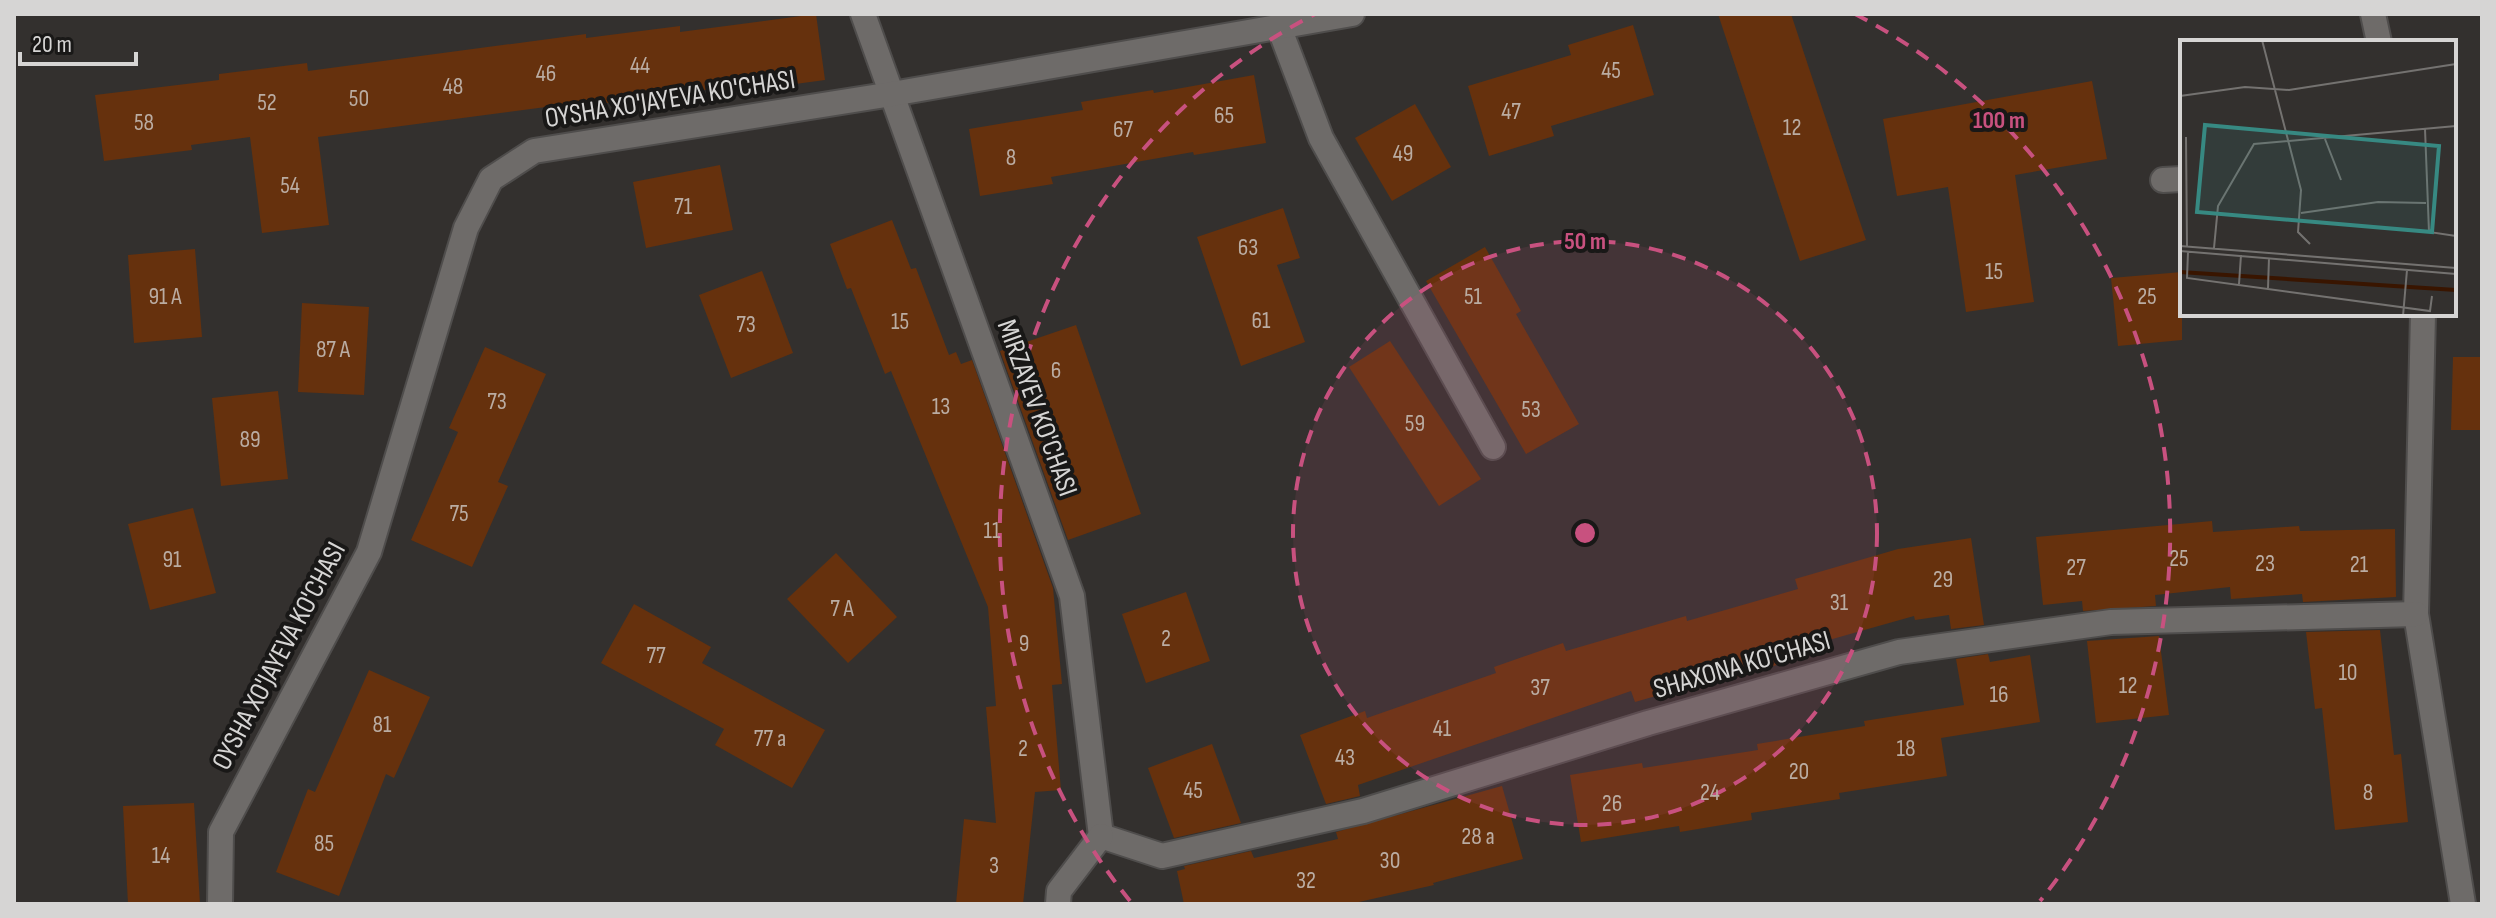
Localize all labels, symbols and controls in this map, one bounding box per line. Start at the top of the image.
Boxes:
scale bar [20,16,136,66]
text: 20 m [32,30,72,59]
inset map [2180,40,2456,316]
house number: 44 [630,51,650,80]
house number: 45 [1601,56,1621,85]
house number: 46 [536,59,556,88]
street label: OYSHA XO'JAYEVA KO'CHASI [542,63,798,135]
house number: 48 [443,72,463,101]
house number: 50 [349,84,369,113]
house number: 52 [257,88,277,117]
house number: 47 [1501,97,1521,126]
house number: 65 [1214,101,1234,130]
text: 100 m [1973,106,2025,135]
house number: 58 [134,108,154,137]
house number: 12 [1783,113,1801,142]
house number: 67 [1113,115,1133,144]
house number: 49 [1393,139,1413,168]
house number: 8 [1006,143,1016,172]
house number: 54 [280,171,300,200]
house number: 71 [674,192,693,221]
text: 50 m [1564,227,1606,256]
house number: 63 [1238,233,1258,262]
house number: 15 [1985,257,2003,286]
house number: 91 А [148,282,182,311]
house number: 51 [1464,282,1483,311]
house number: 25 [2137,282,2157,311]
house number: 61 [1252,306,1271,335]
house number: 15 [891,307,909,336]
house number: 73 [736,310,756,339]
street label: MIRZAYEV KO'CHASI [990,315,1084,501]
house number: 87 А [316,335,351,364]
house number: 6 [1051,356,1061,385]
house number: 73 [487,387,507,416]
house number: 13 [932,392,950,421]
house number: 53 [1521,395,1541,424]
house number: 59 [1405,409,1425,438]
house number: 89 [239,425,261,454]
house number: 75 [449,499,469,528]
house number: 11 [984,516,1001,545]
centre of rings [1571,519,1599,547]
street label: OYSHA XO'JAYEVA KO'CHASI [205,537,353,775]
house number: 25 [2169,544,2189,573]
house number: 91 [162,545,182,574]
house number: 23 [2255,549,2275,578]
house number: 21 [2350,550,2369,579]
house number: 27 [2066,553,2086,582]
house number: 29 [1933,565,1953,594]
house number: 31 [1830,588,1849,617]
house number: 7 А [830,594,855,623]
house number: 2 [1161,624,1171,653]
street label: SHAXONA KO'CHASI [1650,624,1834,706]
house number: 9 [1019,629,1029,658]
house number: 77 [646,641,666,670]
house number: 10 [2338,658,2358,687]
house number: 12 [2119,671,2137,700]
house number: 37 [1530,673,1550,702]
house number: 16 [1990,680,2008,709]
house number: 81 [373,710,392,739]
house number: 41 [1433,714,1452,743]
house number: 77 а [754,724,786,753]
house number: 2 [1018,734,1028,763]
house number: 18 [1897,734,1915,763]
house number: 43 [1335,743,1355,772]
house number: 20 [1789,757,1809,786]
house number: 45 [1183,776,1203,805]
house number: 24 [1700,778,1720,807]
house number: 8 [2363,778,2373,807]
house number: 26 [1602,789,1622,818]
house number: 28 а [1461,822,1495,851]
house number: 85 [314,829,334,858]
house number: 14 [152,841,170,870]
house number: 30 [1380,846,1400,875]
house number: 3 [989,851,999,880]
house number: 32 [1296,866,1316,895]

